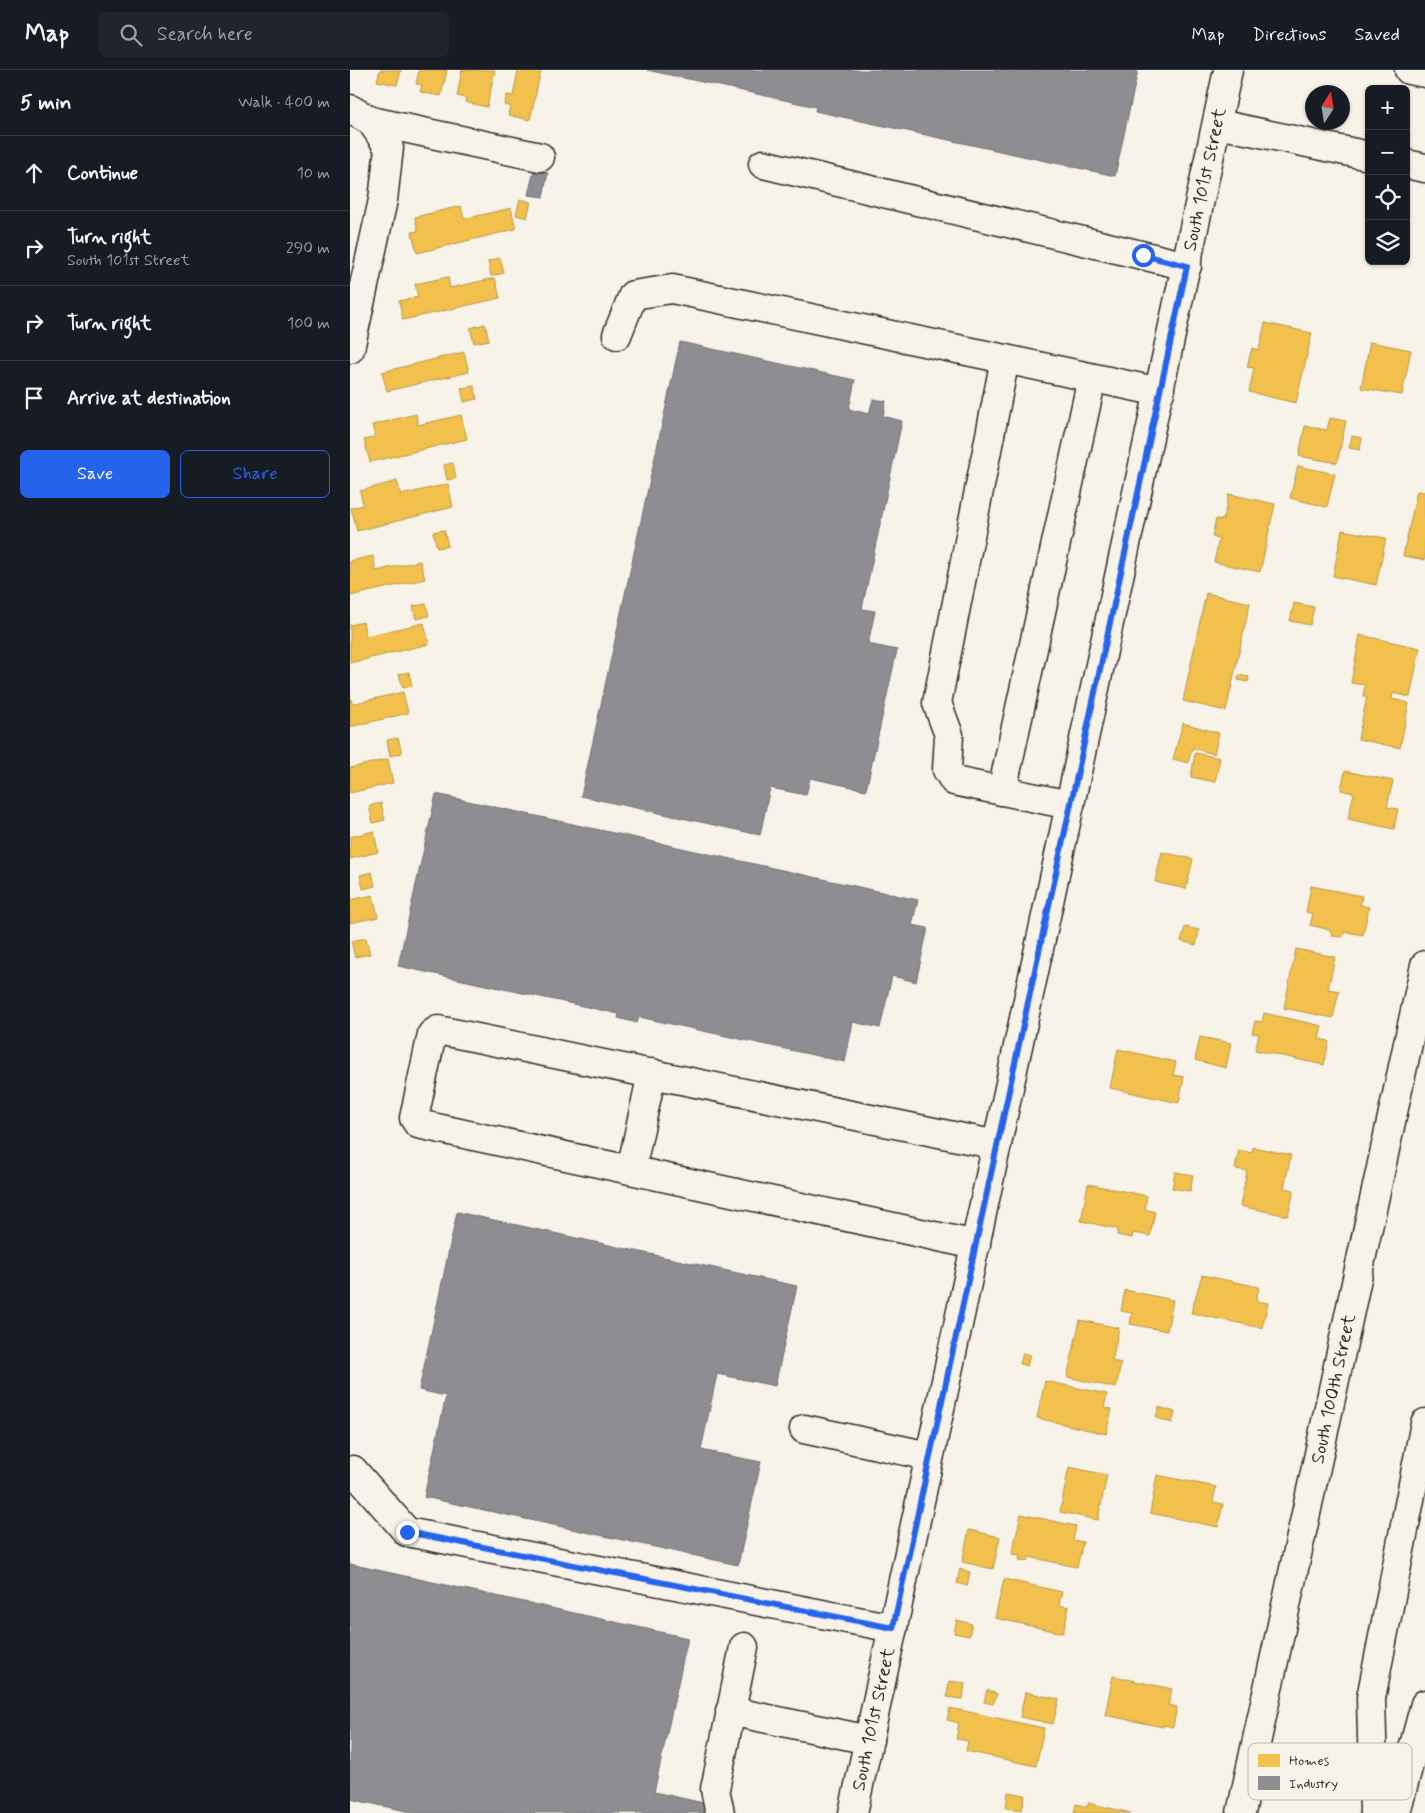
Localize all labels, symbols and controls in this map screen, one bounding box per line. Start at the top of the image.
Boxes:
search box [99,12,449,57]
text: Map [25,19,69,50]
icon: search [117,21,145,49]
text: Search here [157,22,253,47]
text: Map [1192,23,1225,47]
text: Directions [1253,23,1327,47]
text: Saved [1355,23,1400,47]
north arrow [1305,85,1350,130]
map controls [1365,85,1410,265]
button: + [1365,85,1410,130]
text: 5 min [20,89,72,117]
text: Walk · 400 m [238,92,330,113]
street label: South 101st Street [1177,105,1232,253]
button: − [1365,130,1410,175]
icon: ahead [20,159,48,187]
text: Continue [67,161,138,186]
text: 10 m [297,163,330,184]
button: locate [1365,175,1410,220]
button: layers [1365,220,1410,265]
text: Turn right [67,225,151,250]
icon: right [20,234,48,262]
text: 290 m [286,238,330,259]
route start [1132,244,1155,267]
text: South 101st Street [67,250,190,271]
icon: right [20,309,48,337]
text: Turn right [67,311,151,336]
text: 100 m [287,313,330,334]
icon: arrive [20,384,48,412]
text: Arrive at destination [67,386,231,411]
button: Save [20,450,170,498]
button: Share [180,450,330,498]
street label: South 100th Street [1305,1312,1361,1466]
route end [396,1521,419,1544]
street label: South 101st Street [846,1645,901,1793]
legend [1248,1743,1412,1800]
text: Homes [1289,1752,1330,1770]
text: Industry [1289,1775,1338,1793]

